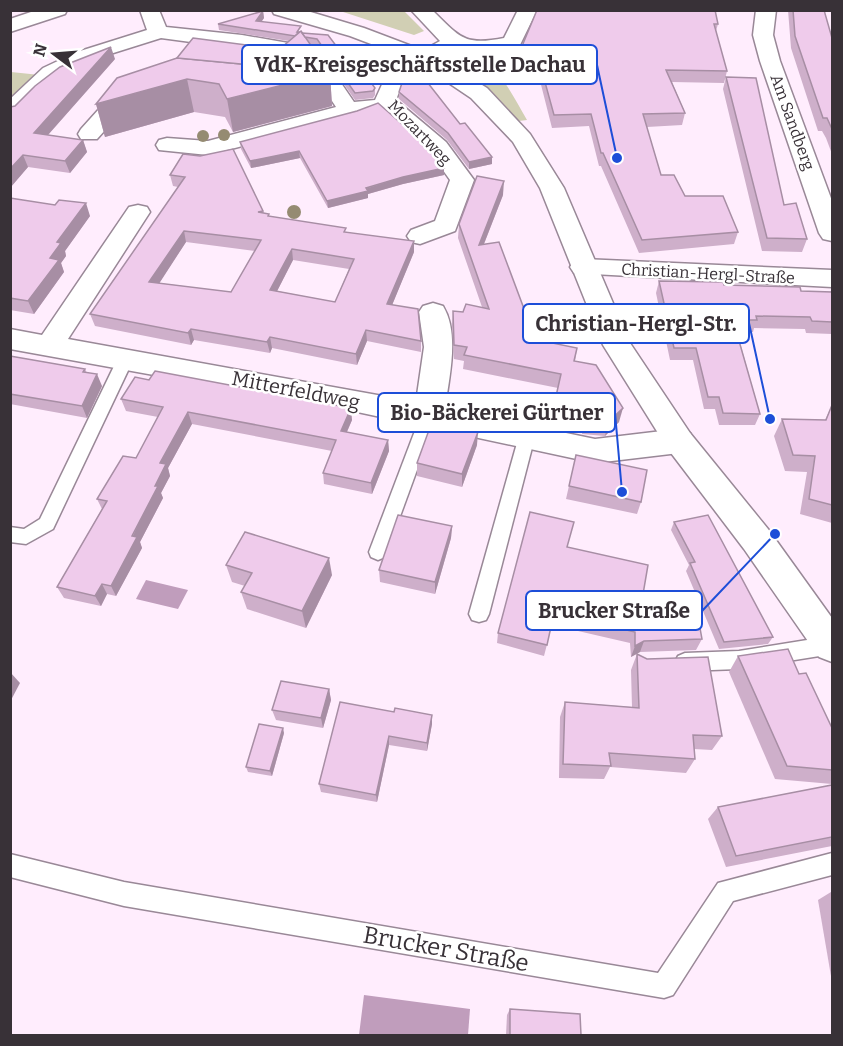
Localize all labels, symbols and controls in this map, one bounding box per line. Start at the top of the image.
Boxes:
north arrow [24,24,84,84]
text: N [29,41,51,59]
callout: VdK-Kreisgeschäftsstelle Dachau [242,45,597,84]
text: VdK-Kreisgeschäftsstelle Dachau [254,52,586,78]
street label: Am Sandberg [766,72,819,173]
street label: Mozartweg [384,96,455,169]
street label: Christian-Hergl-Straße [621,259,795,288]
callout: Christian-Hergl-Str. [523,304,749,343]
text: Christian-Hergl-Str. [535,311,737,337]
street label: Mitterfeldweg [230,366,362,414]
callout: Bio-Bäckerei Gürtner [378,393,615,432]
text: Bio-Bäckerei Gürtner [390,400,604,426]
callout: Brucker Straße [526,591,702,630]
text: Brucker Straße [538,598,690,624]
street label: Brucker Straße [361,921,531,977]

